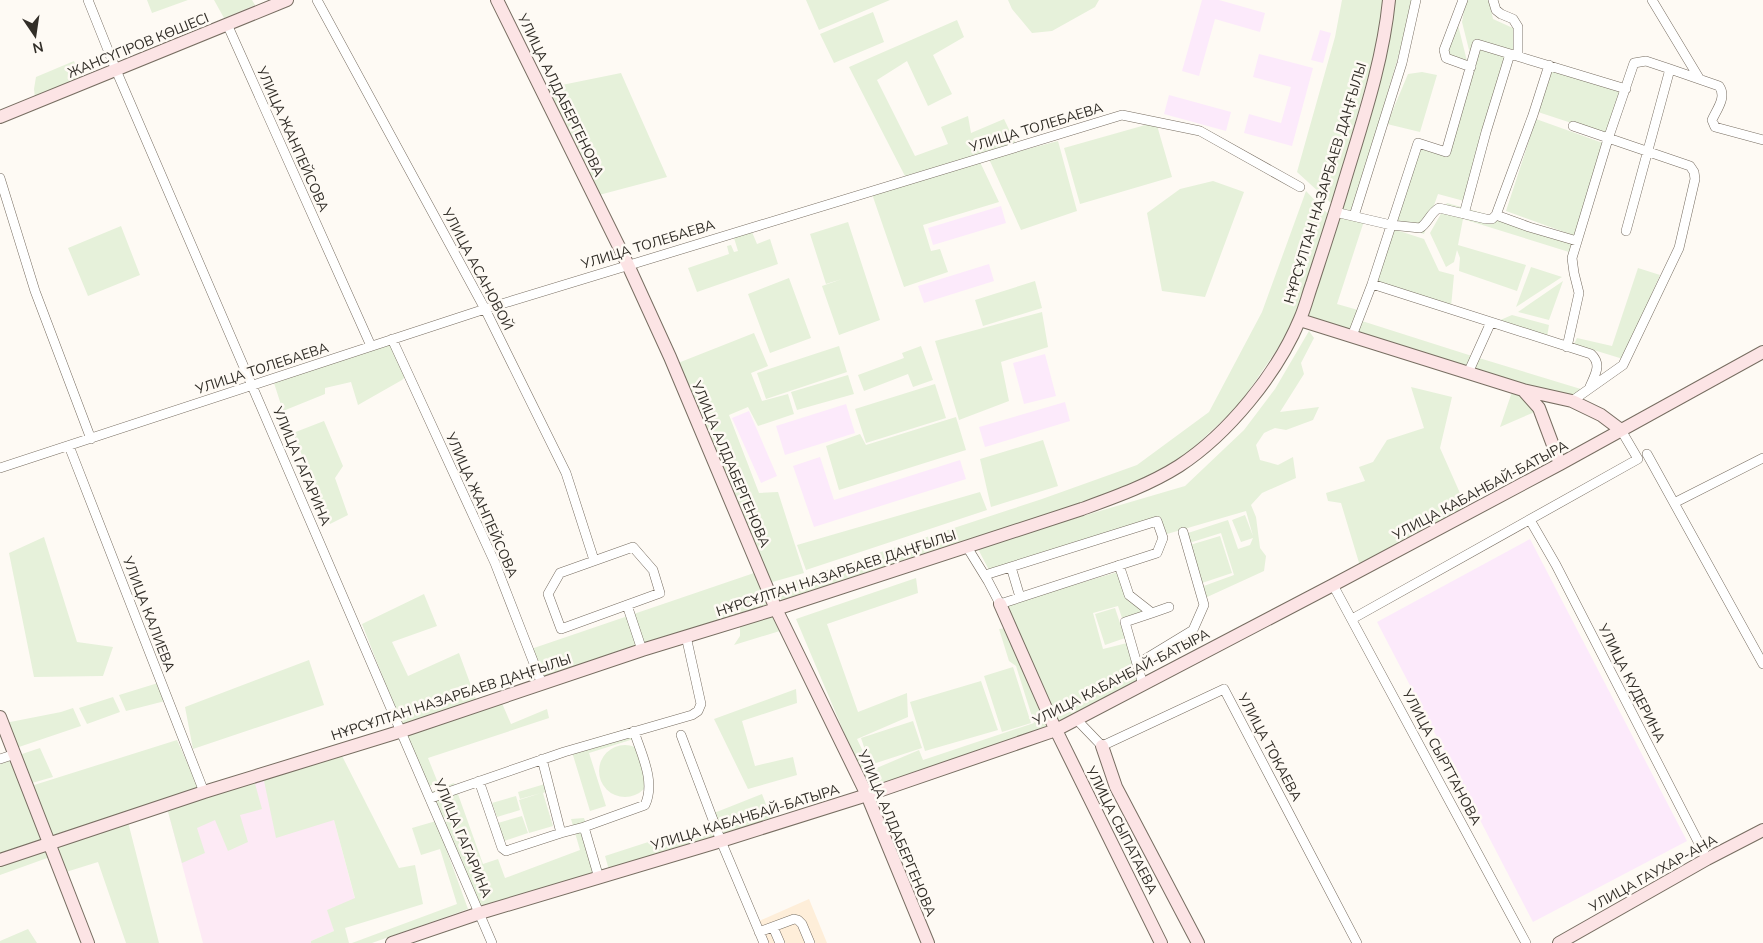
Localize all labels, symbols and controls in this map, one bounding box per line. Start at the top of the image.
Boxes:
street label: ЖАНСҮГІРОВ КӨШЕСІ [65,8,212,83]
north arrow [10,10,60,60]
street label: УЛИЦА АЛДАБЕРГЕНОВА [512,10,608,180]
text: N [31,37,45,58]
street label: НҰРСҰЛТАН НАЗАРБАЕВ ДАҢҒЫЛЫ [1280,60,1371,306]
street label: УЛИЦА ЖАНПЕЙСОВА [251,63,333,215]
street label: УЛИЦА ТОЛЕБАЕВА [966,98,1105,157]
street label: УЛИЦА АСАНОВОЙ [437,204,518,334]
street label: УЛИЦА ТОЛЕБАЕВА [578,215,717,274]
street label: УЛИЦА ТОЛЕБАЕВА [192,338,331,399]
street label: УЛИЦА АЛДАБЕРГЕНОВА [686,377,774,550]
street label: УЛИЦА ГАГАРИНА [267,403,335,529]
street label: УЛИЦА ЖАНПЕЙСОВА [440,429,522,581]
street label: УЛИЦА КАБАНБАЙ-БАТЫРА [1388,436,1571,545]
street label: НҰРСҰЛТАН НАЗАРБАЕВ ДАҢҒЫЛЫ [714,526,959,621]
street label: УЛИЦА КАЛИЕВА [117,553,179,675]
street label: УЛИЦА КУДЕРИНА [1593,620,1670,746]
street label: УЛИЦА КАБАНБАЙ-БАТЫРА [1029,624,1213,731]
street label: НҰРСҰЛТАН НАЗАРБАЕВ ДАҢҒЫЛЫ [329,650,574,745]
street label: УЛИЦА СЫРТТАНОВА [1397,685,1486,829]
street label: УЛИЦА ТОКАЕВА [1233,689,1306,805]
street label: УЛИЦА АЛДАБЕРГЕНОВА [852,746,940,919]
street label: УЛИЦА СЫПАТАЕВА [1081,762,1162,897]
street label: УЛИЦА ГАГАРИНА [428,775,496,901]
street label: УЛИЦА КАБАНБАЙ-БАТЫРА [648,780,842,856]
street label: УЛИЦА ГАУХАР-АНА [1585,830,1721,917]

